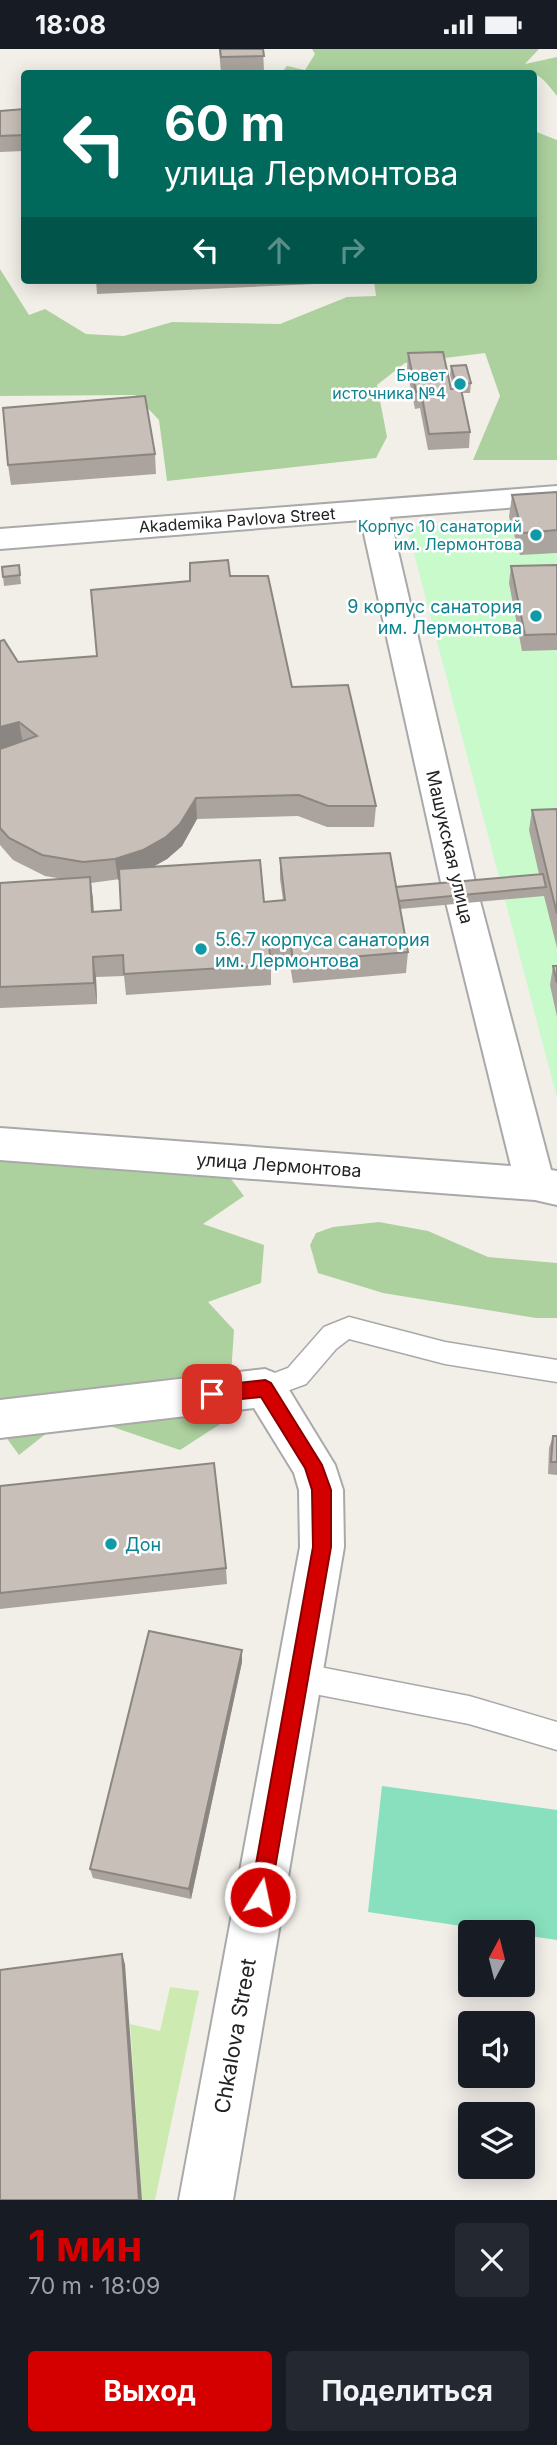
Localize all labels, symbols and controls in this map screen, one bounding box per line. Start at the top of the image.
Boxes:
text: 18:08 [35,9,106,40]
text: 60 m [164,94,285,153]
icon: left [49,98,140,189]
text: улица Лермонтова [164,154,458,193]
icon: left [187,231,225,269]
icon: ahead [260,231,298,269]
icon: right [333,231,371,269]
place label: Бювет источника №4 [332,365,447,403]
marker: Бювет источника №4 [452,376,468,392]
street label: Akademika Pavlova Street [138,503,336,537]
place label: Корпус 10 санаторий им. Лермонтова [358,516,522,554]
marker: Корпус 10 санаторий им. Лермонтова [528,527,544,543]
place label: 9 корпус санатория им. Лермонтова [347,596,522,638]
marker: 9 корпус санатория им. Лермонтова [528,608,544,624]
street label: Машукская улица [422,768,478,926]
place label: 5.6.7 корпуса санатория им. Лермонтова [215,929,430,971]
marker: 5.6.7 корпуса санатория им. Лермонтова [193,941,209,957]
street label: улица Лермонтова [196,1149,362,1181]
pin [182,1364,242,1424]
icon: arrive [193,1375,231,1413]
place label: Дон [125,1534,161,1555]
marker: Дон [103,1536,119,1552]
position arrow [223,1860,297,1934]
north arrow [458,1920,536,1997]
map controls [458,1920,535,2179]
street label: Chkalova Street [209,1956,261,2115]
button: sound [458,2011,535,2088]
button: layers [458,2102,535,2179]
text: 1 мин [28,2220,142,2271]
button: close [455,2223,529,2297]
text: 70 m · 18:09 [28,2272,160,2300]
button: Выход [28,2351,272,2431]
button: Поделиться [286,2351,529,2431]

